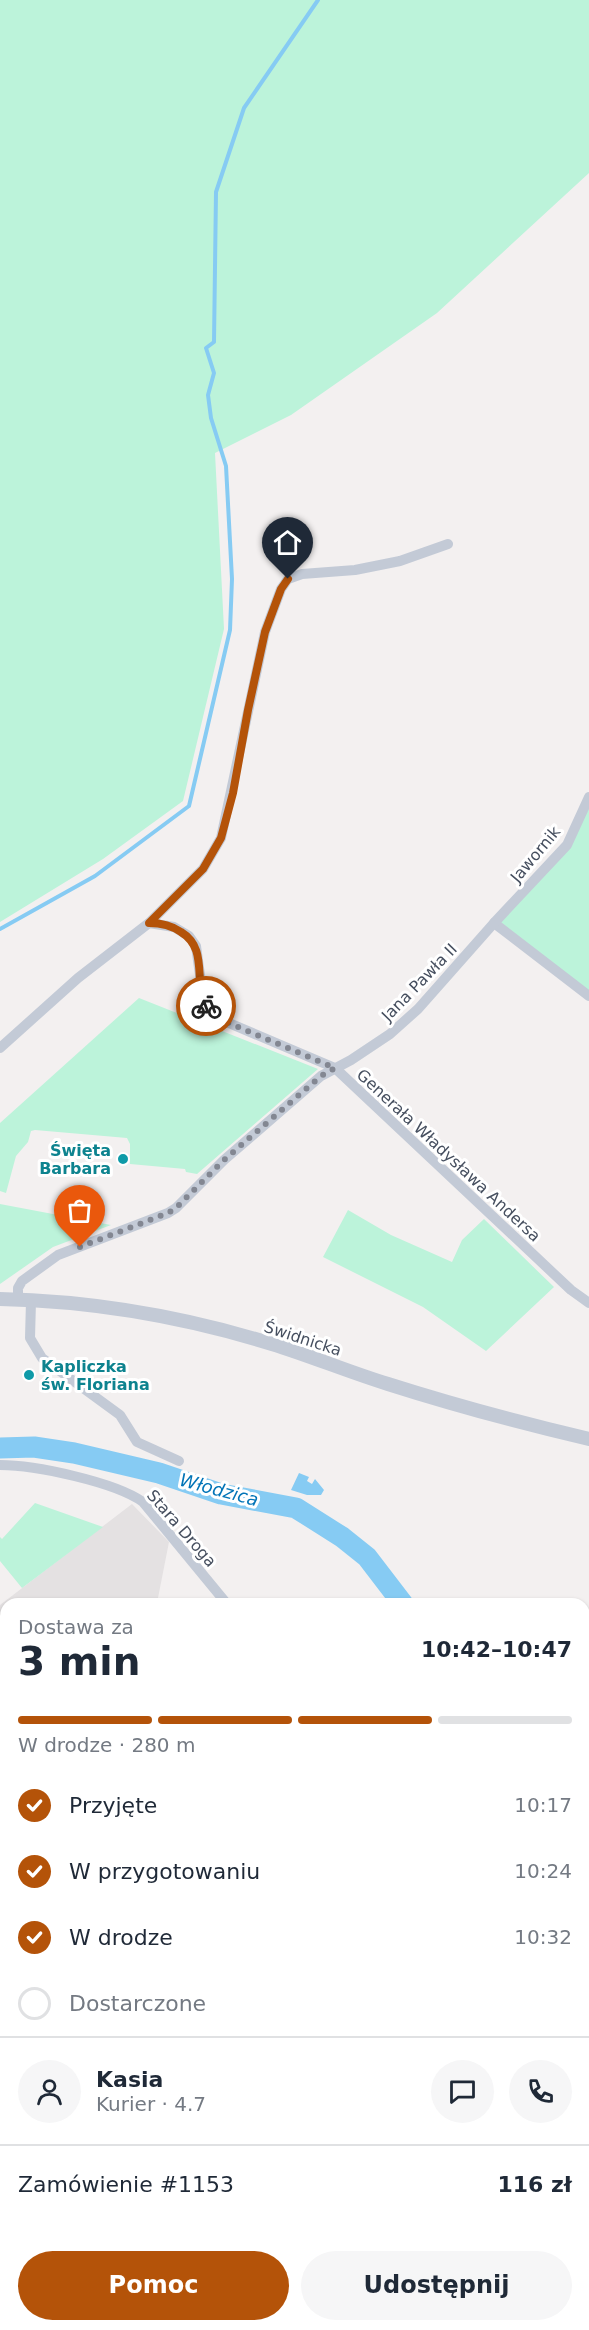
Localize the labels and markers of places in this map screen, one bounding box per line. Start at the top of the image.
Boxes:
pin [262,517,313,579]
place label: Święta Barbara [39,1141,111,1178]
marker: Święta Barbara [116,1152,130,1166]
pin [54,1185,105,1247]
place label: Kapliczka św. Floriana [41,1357,150,1394]
marker: Kapliczka św. Floriana [22,1368,36,1382]

